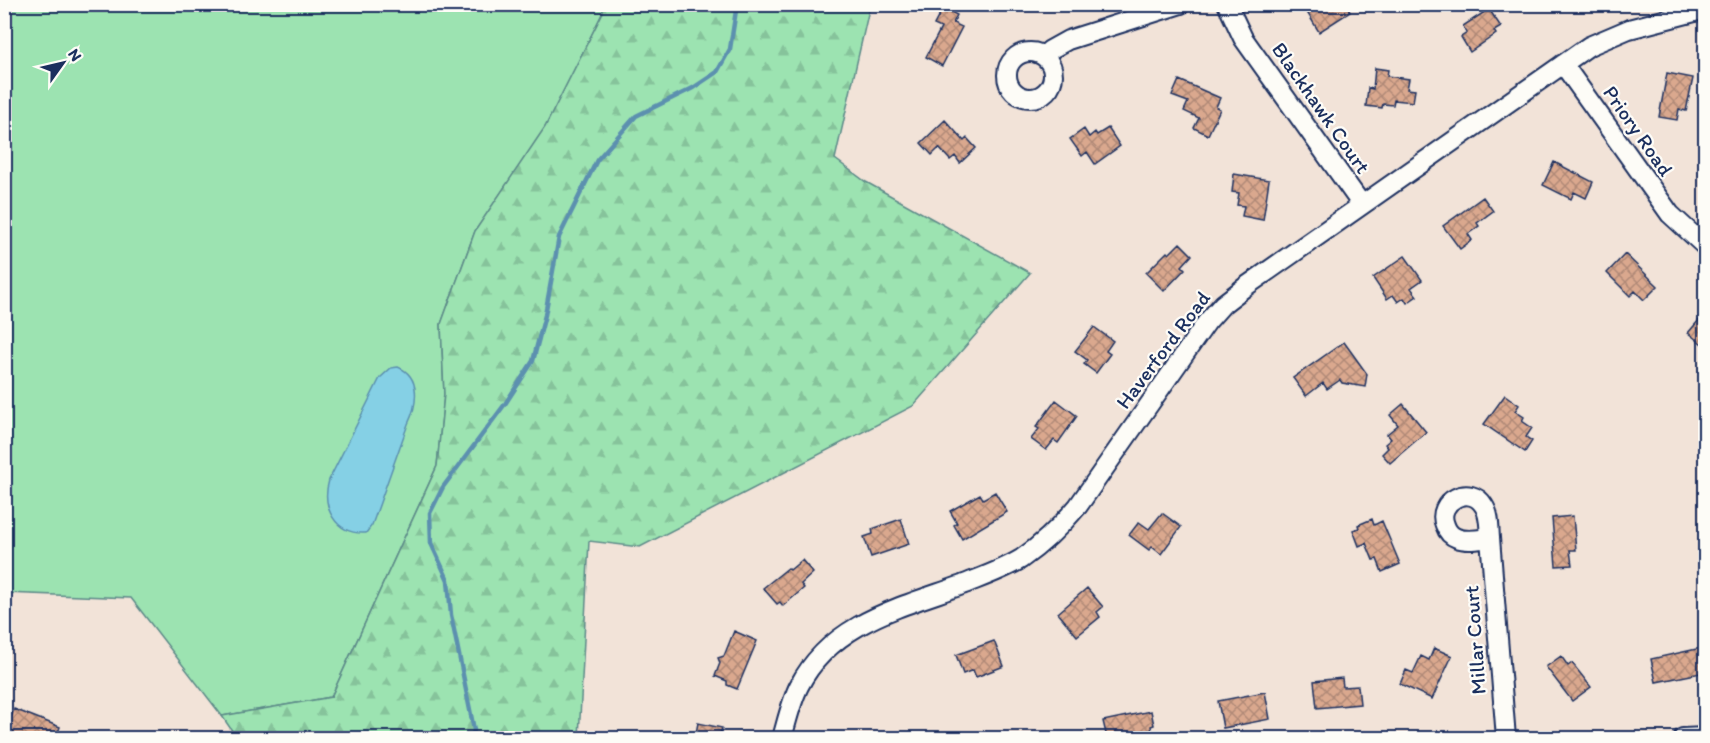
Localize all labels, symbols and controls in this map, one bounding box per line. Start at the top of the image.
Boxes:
north arrow [33,33,93,93]
street label: Blackhawk Court [1267,37,1376,178]
text: N [64,45,86,65]
street label: Priory Road [1598,81,1679,181]
street label: Haverford Road [1110,285,1215,414]
street label: Millar Court [1458,585,1491,695]

